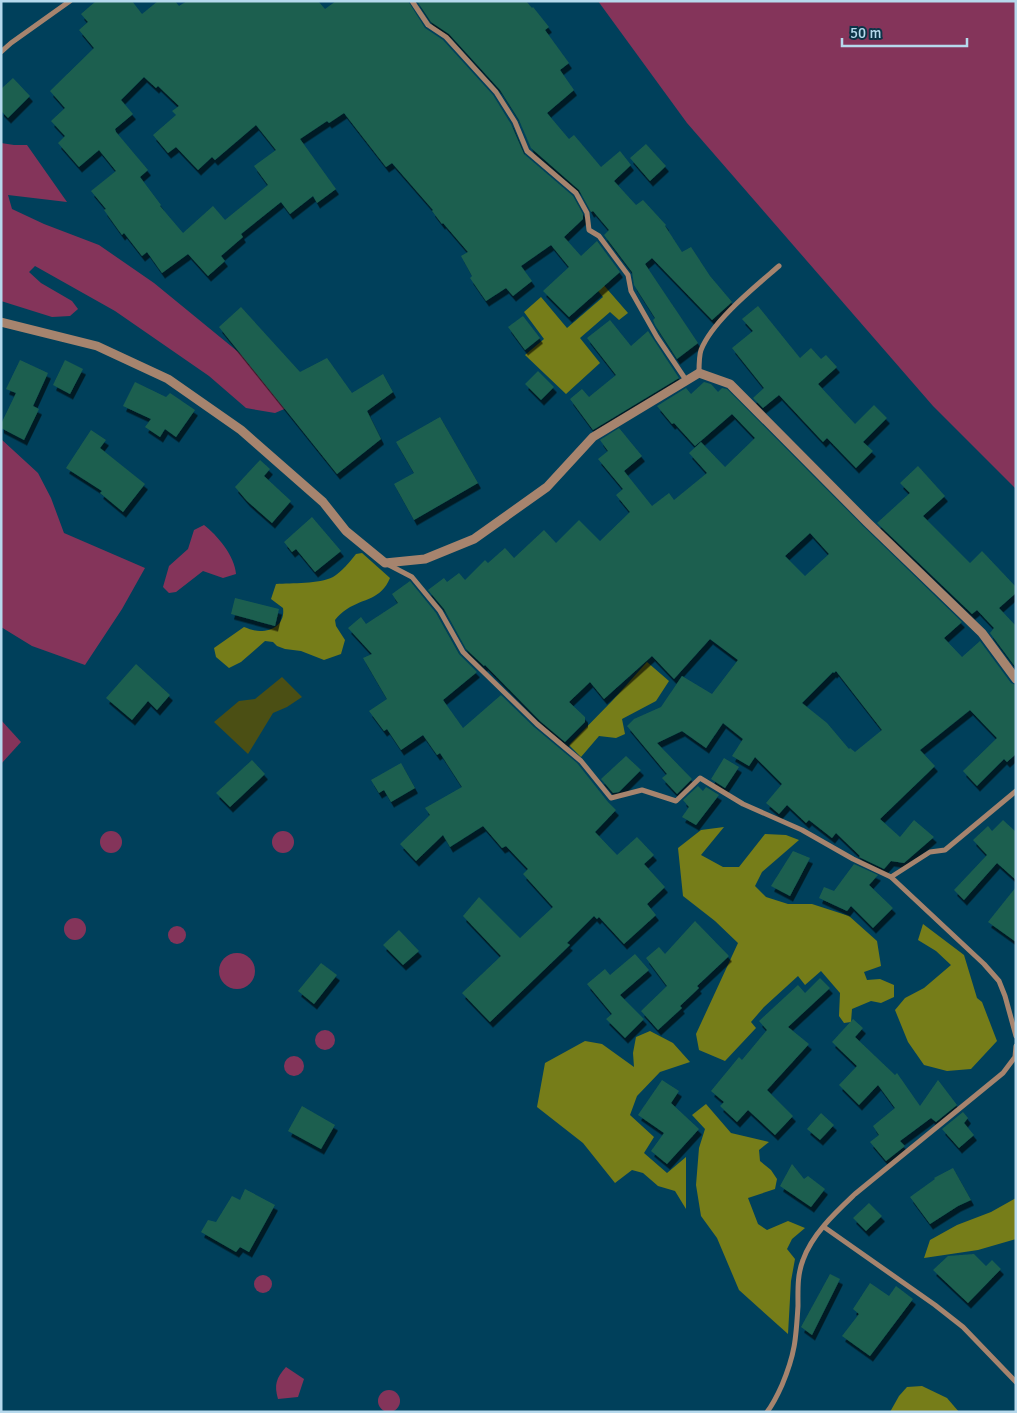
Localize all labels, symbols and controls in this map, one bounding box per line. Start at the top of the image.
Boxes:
scale bar [842,15,967,47]
text: 50 m [850,24,881,42]

